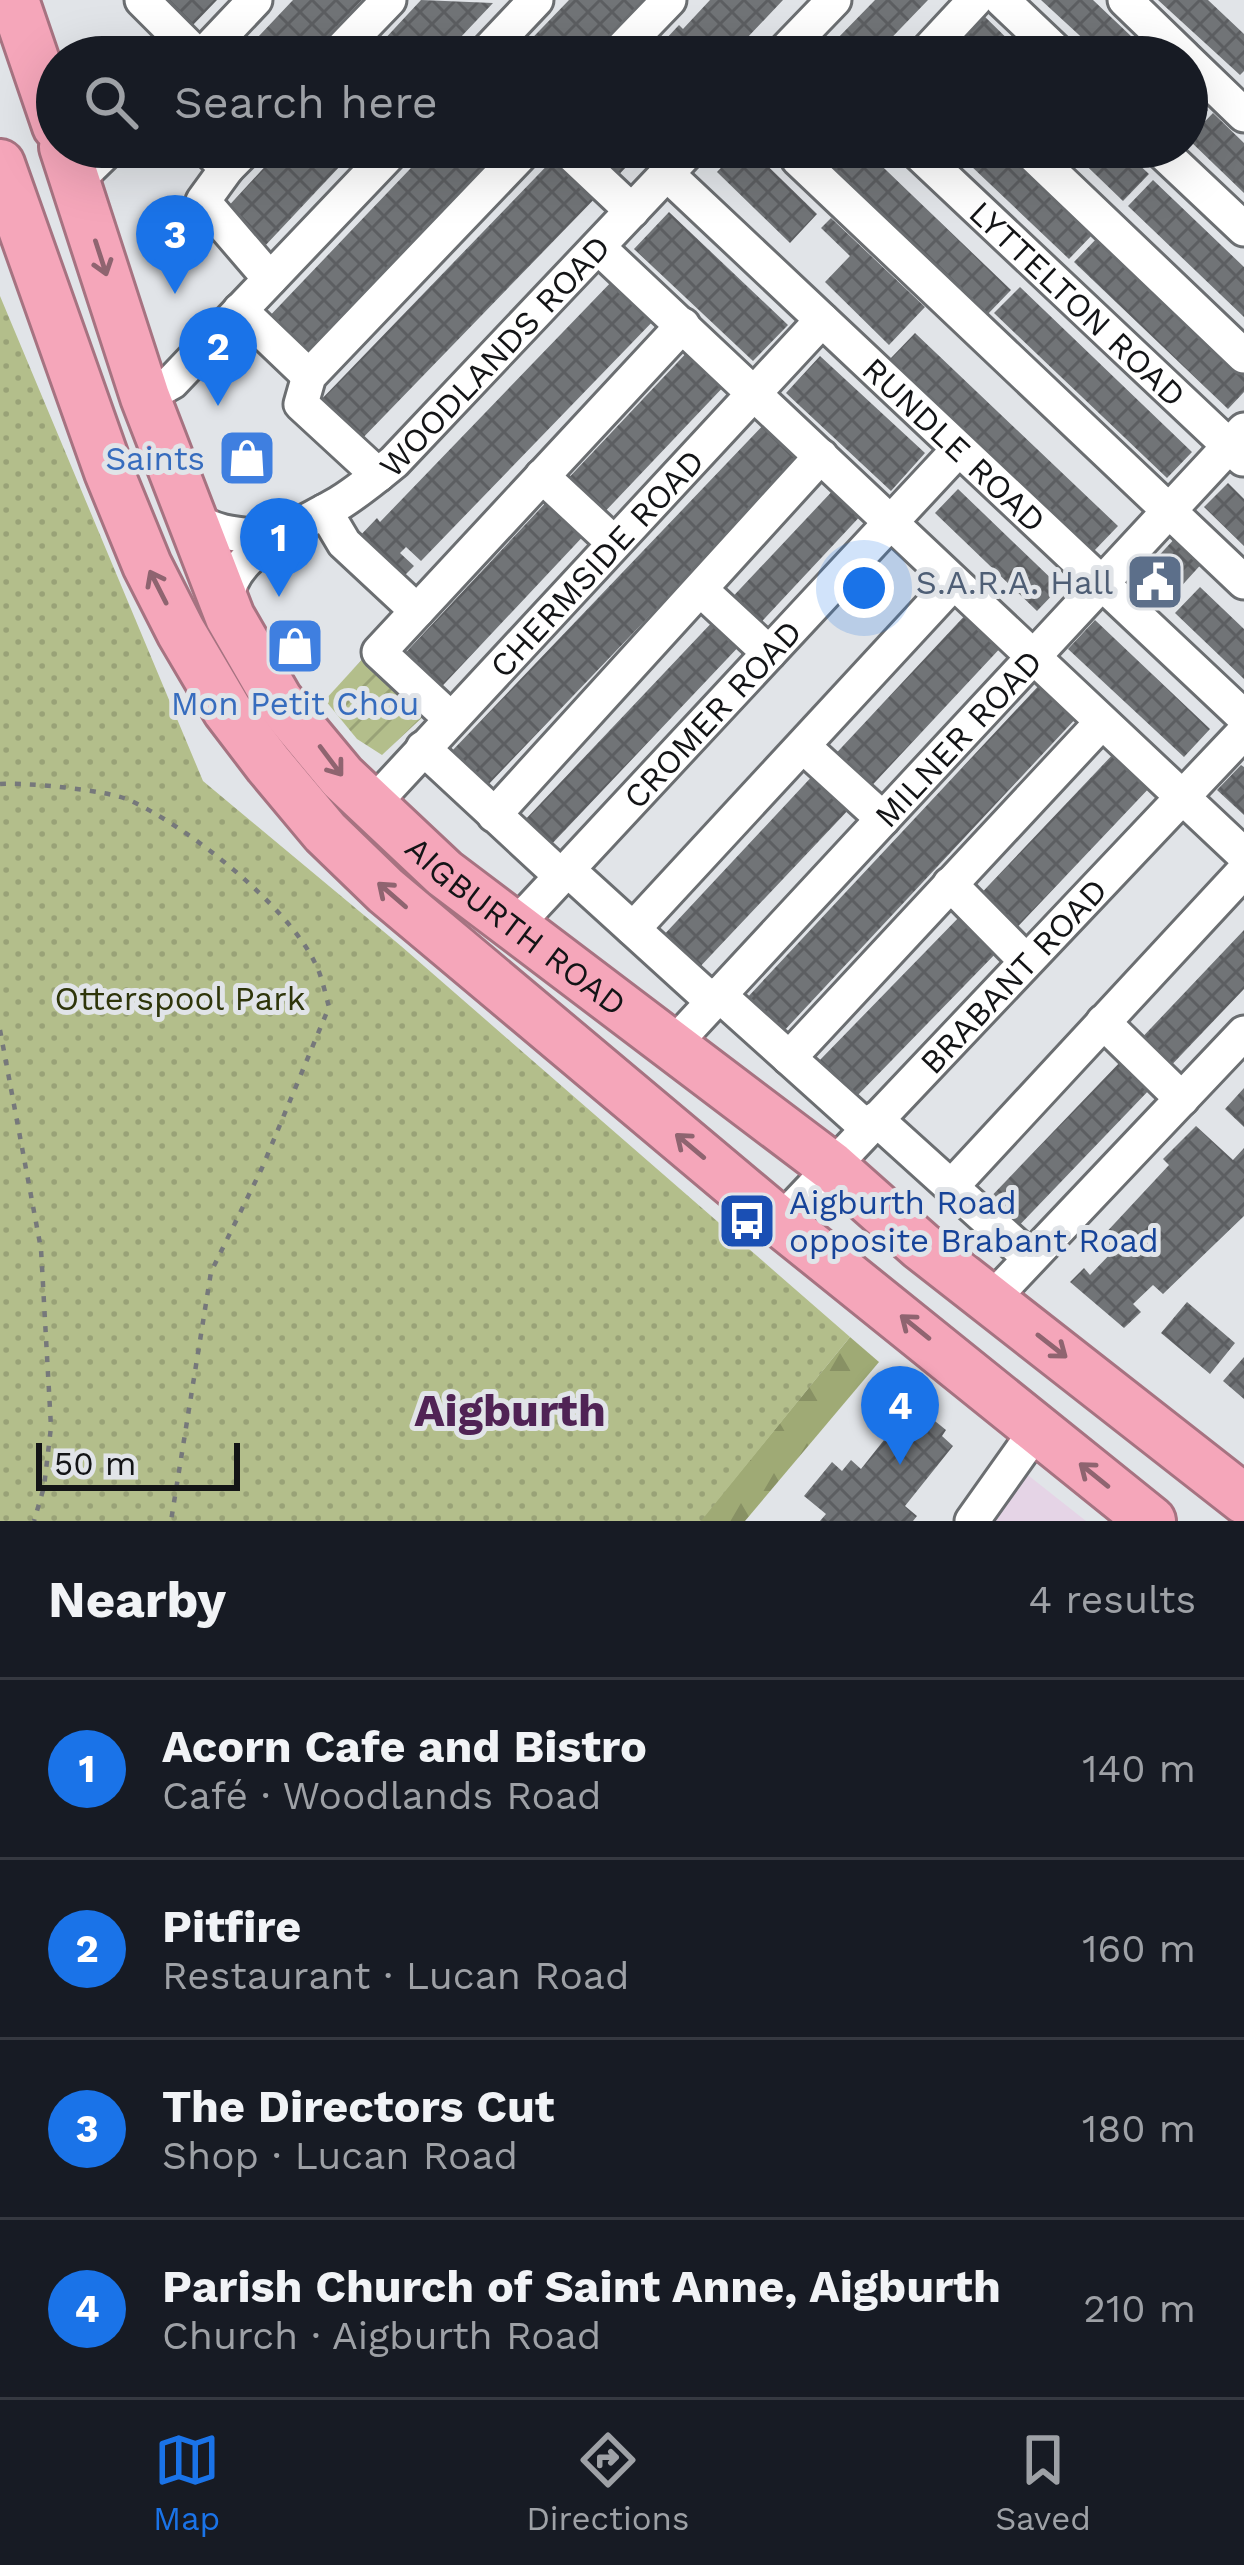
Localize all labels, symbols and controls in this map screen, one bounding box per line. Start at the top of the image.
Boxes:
search box [36,36,1208,168]
icon: search [78,69,144,135]
text: Search here [174,76,438,129]
street label: LYTTELTON ROAD [962,193,1194,415]
pin: 3 [136,195,214,294]
street label: WOODLANDS ROAD [371,228,618,485]
one-way arrow [91,238,113,276]
pin: 2 [179,307,257,406]
street label: RUNDLE ROAD [854,349,1054,540]
shop icon: Saints [216,427,278,489]
place label: Saints [105,439,205,478]
street label: CHERMSIDE ROAD [482,442,712,685]
pin: 1 [240,498,318,597]
public building icon: S.A.R.A. Hall [1124,551,1186,613]
your location [834,558,894,618]
place label: S.A.R.A. Hall [916,563,1113,602]
one-way arrow [145,569,168,605]
street label: CROMER ROAD [616,612,810,817]
shop icon: Mon Petit Chou [264,615,326,677]
street label: MILNER ROAD [866,642,1050,835]
place label: Mon Petit Chou [171,684,419,723]
one-way arrow [317,744,343,777]
street label: AIGBURTH ROAD [398,828,634,1024]
street label: BRABANT ROAD [912,871,1115,1082]
one-way arrow [377,882,408,909]
park label: Otterspool Park [55,979,305,1018]
one-way arrow [675,1133,706,1161]
place label: Aigburth Road opposite Brabant Road [789,1183,1159,1260]
bus stop icon: Aigburth Road opposite Brabant Road [716,1190,778,1252]
one-way arrow [900,1314,931,1342]
one-way arrow [1035,1332,1067,1359]
pin: 4 [861,1366,939,1465]
district label: Aigburth [414,1384,606,1437]
scale bar [36,1437,240,1490]
text: 50 m [54,1444,136,1483]
one-way arrow [1079,1461,1110,1489]
text: Nearby [48,1570,226,1629]
text: 4 results [1028,1577,1196,1622]
text: Acorn Cafe and Bistro [162,1720,647,1773]
text: 1 [79,1746,95,1791]
text: 140 m [1082,1746,1196,1791]
text: Café · Woodlands Road [162,1773,601,1818]
text: Pitfire [162,1900,301,1953]
text: 2 [75,1926,99,1971]
text: 160 m [1082,1926,1196,1971]
text: Restaurant · Lucan Road [162,1953,629,1998]
text: The Directors Cut [162,2080,554,2133]
text: 3 [75,2106,99,2151]
text: 180 m [1082,2106,1196,2151]
text: Shop · Lucan Road [162,2133,518,2178]
text: Parish Church of Saint Anne, Aigburth [162,2260,1001,2313]
text: 4 [74,2286,100,2331]
text: 210 m [1083,2286,1196,2331]
text: Church · Aigburth Road [162,2313,601,2358]
tab: Map [153,2427,220,2538]
tab: Directions [526,2427,689,2538]
tab: Saved [995,2427,1091,2538]

